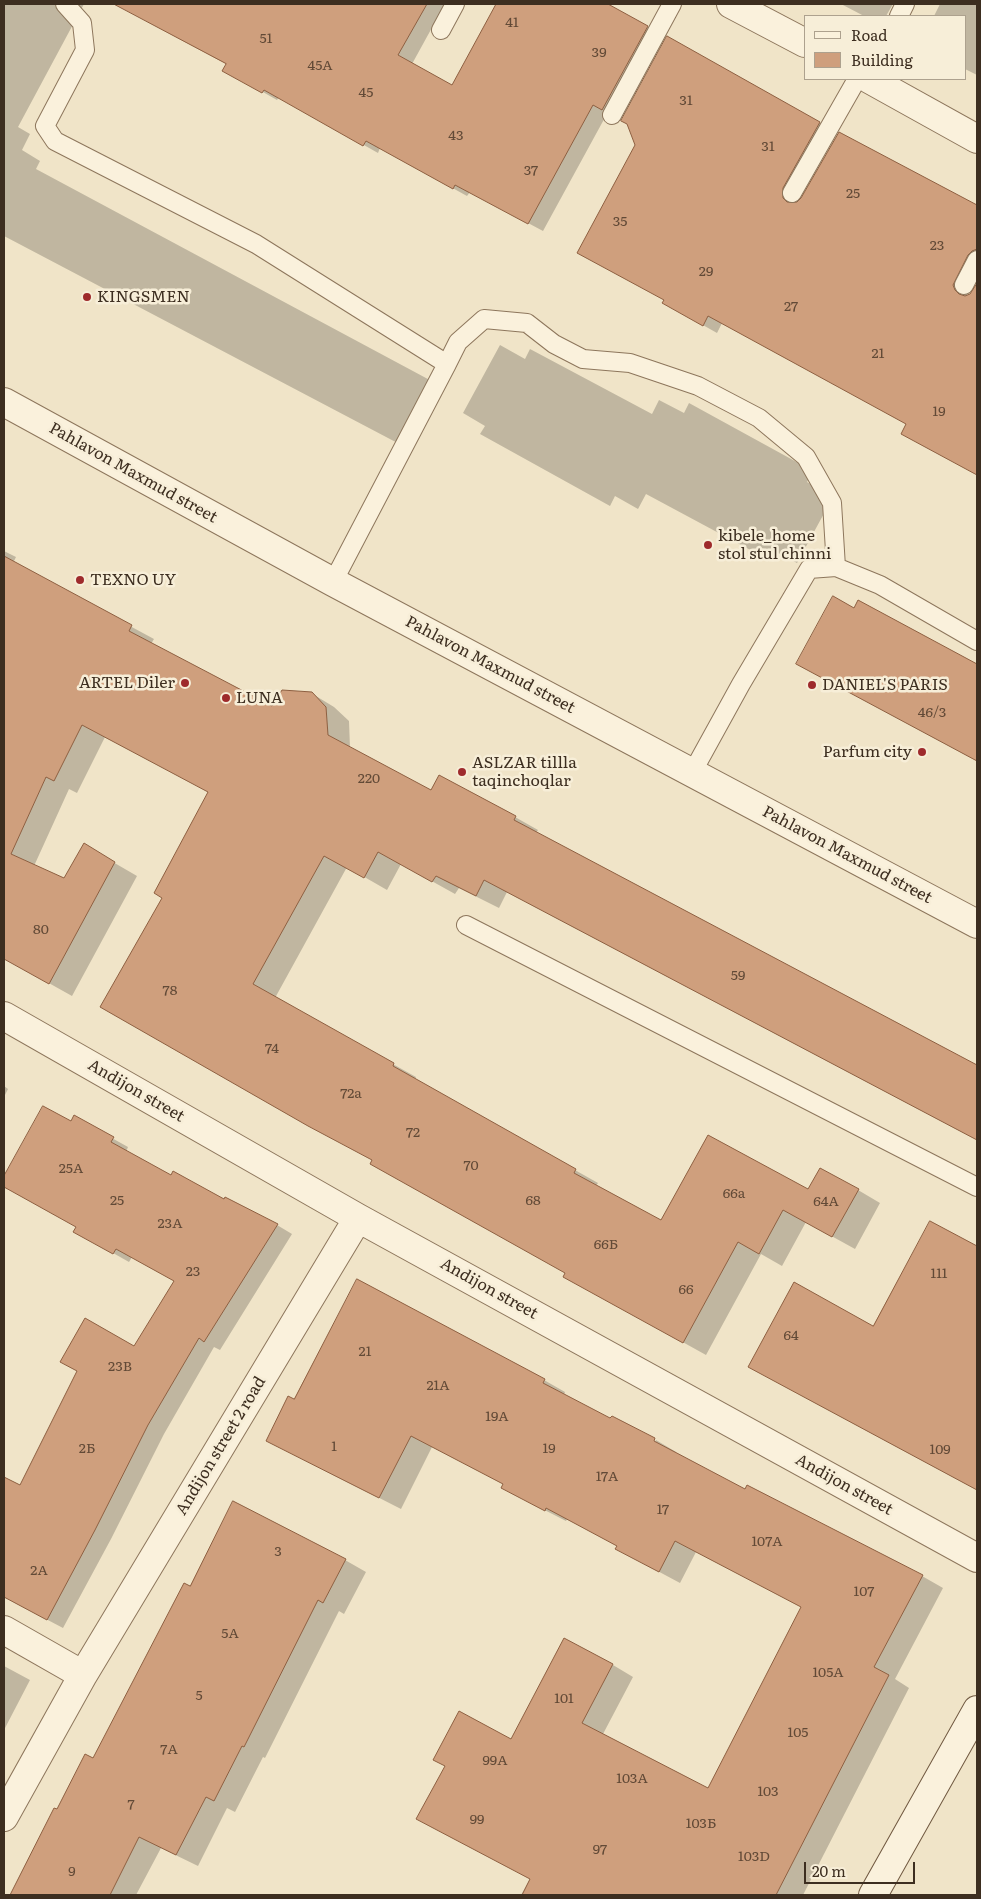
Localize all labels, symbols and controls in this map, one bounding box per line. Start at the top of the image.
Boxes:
house number: 41 [505,15,519,31]
legend [804,15,966,80]
text: Road [851,23,887,46]
house number: 51 [260,31,272,47]
house number: 39 [592,45,606,61]
text: Building [851,48,913,71]
house number: 45A [307,58,333,74]
house number: 45 [359,85,373,101]
house number: 31 [679,93,693,109]
house number: 43 [448,128,464,144]
house number: 31 [761,139,775,155]
house number: 37 [524,163,538,179]
house number: 25 [846,186,860,202]
house number: 35 [613,214,627,230]
house number: 23 [930,238,944,254]
house number: 29 [699,264,713,280]
place label: KINGSMEN [97,287,190,307]
marker: KINGSMEN [81,291,93,303]
house number: 27 [784,299,798,315]
house number: 21 [872,346,884,362]
house number: 19 [932,404,946,420]
street label: Pahlavon Maxmud street [46,419,220,527]
place label: kibele_home stol stul chinni [718,526,831,564]
marker: kibele_home stol stul chinni [702,539,714,551]
place label: TEXNO UY [90,570,176,590]
marker: TEXNO UY [74,574,86,586]
street label: Pahlavon Maxmud street [402,612,578,718]
place label: ARTEL Diler [79,673,175,693]
place label: DANIEL'S PARIS [822,675,948,695]
marker: ARTEL Diler [179,677,191,689]
marker: DANIEL'S PARIS [806,679,818,691]
place label: LUNA [236,688,283,708]
marker: LUNA [220,692,232,704]
house number: 46/3 [918,705,946,721]
place label: Parfum city [823,742,912,762]
marker: Parfum city [916,746,928,758]
place label: ASLZAR tillla taqinchoqlar [472,753,577,791]
marker: ASLZAR tillla taqinchoqlar [456,766,468,778]
house number: 220 [358,771,380,787]
street label: Pahlavon Maxmud street [759,802,935,908]
house number: 80 [33,922,49,938]
house number: 59 [731,968,745,984]
house number: 78 [163,983,177,999]
house number: 74 [265,1041,279,1057]
street label: Andijon street [84,1056,188,1126]
house number: 72a [340,1086,362,1102]
house number: 72 [406,1125,420,1141]
house number: 70 [463,1158,479,1174]
house number: 25А [59,1161,83,1177]
house number: 66a [723,1186,745,1202]
house number: 25 [110,1193,124,1209]
house number: 68 [525,1193,541,1209]
house number: 64A [813,1194,839,1210]
house number: 23А [158,1216,182,1232]
house number: 66Б [594,1237,618,1253]
street label: Andijon street [437,1254,541,1324]
house number: 23 [186,1264,200,1280]
house number: 111 [930,1266,948,1282]
house number: 66 [678,1282,694,1298]
house number: 64 [783,1328,799,1344]
house number: 21 [359,1344,371,1360]
house number: 23В [108,1359,132,1375]
street label: Andijon street 2 road [172,1373,270,1519]
house number: 21A [426,1378,450,1394]
house number: 19A [485,1409,509,1425]
house number: 1 [331,1439,337,1455]
house number: 2Б [79,1441,95,1457]
house number: 19 [542,1441,556,1457]
house number: 109 [929,1442,951,1458]
street label: Andijon street [792,1450,896,1520]
house number: 17A [596,1469,618,1485]
house number: 17 [657,1502,669,1518]
house number: 107A [751,1534,783,1550]
house number: 3 [274,1544,282,1560]
house number: 2А [30,1563,48,1579]
house number: 107 [854,1584,874,1600]
house number: 5A [221,1626,239,1642]
house number: 105A [812,1665,844,1681]
house number: 5 [195,1688,203,1704]
house number: 101 [554,1691,574,1707]
house number: 105 [788,1725,808,1741]
house number: 7A [160,1742,178,1758]
house number: 99A [483,1753,507,1769]
house number: 103A [616,1771,648,1787]
house number: 103 [757,1784,779,1800]
house number: 7 [127,1797,135,1813]
house number: 99 [470,1812,484,1828]
house number: 103Б [686,1816,716,1832]
house number: 97 [593,1842,607,1858]
house number: 103D [738,1849,770,1865]
scale bar [806,1852,917,1884]
text: 20 m [812,1859,846,1882]
house number: 9 [68,1864,76,1880]

